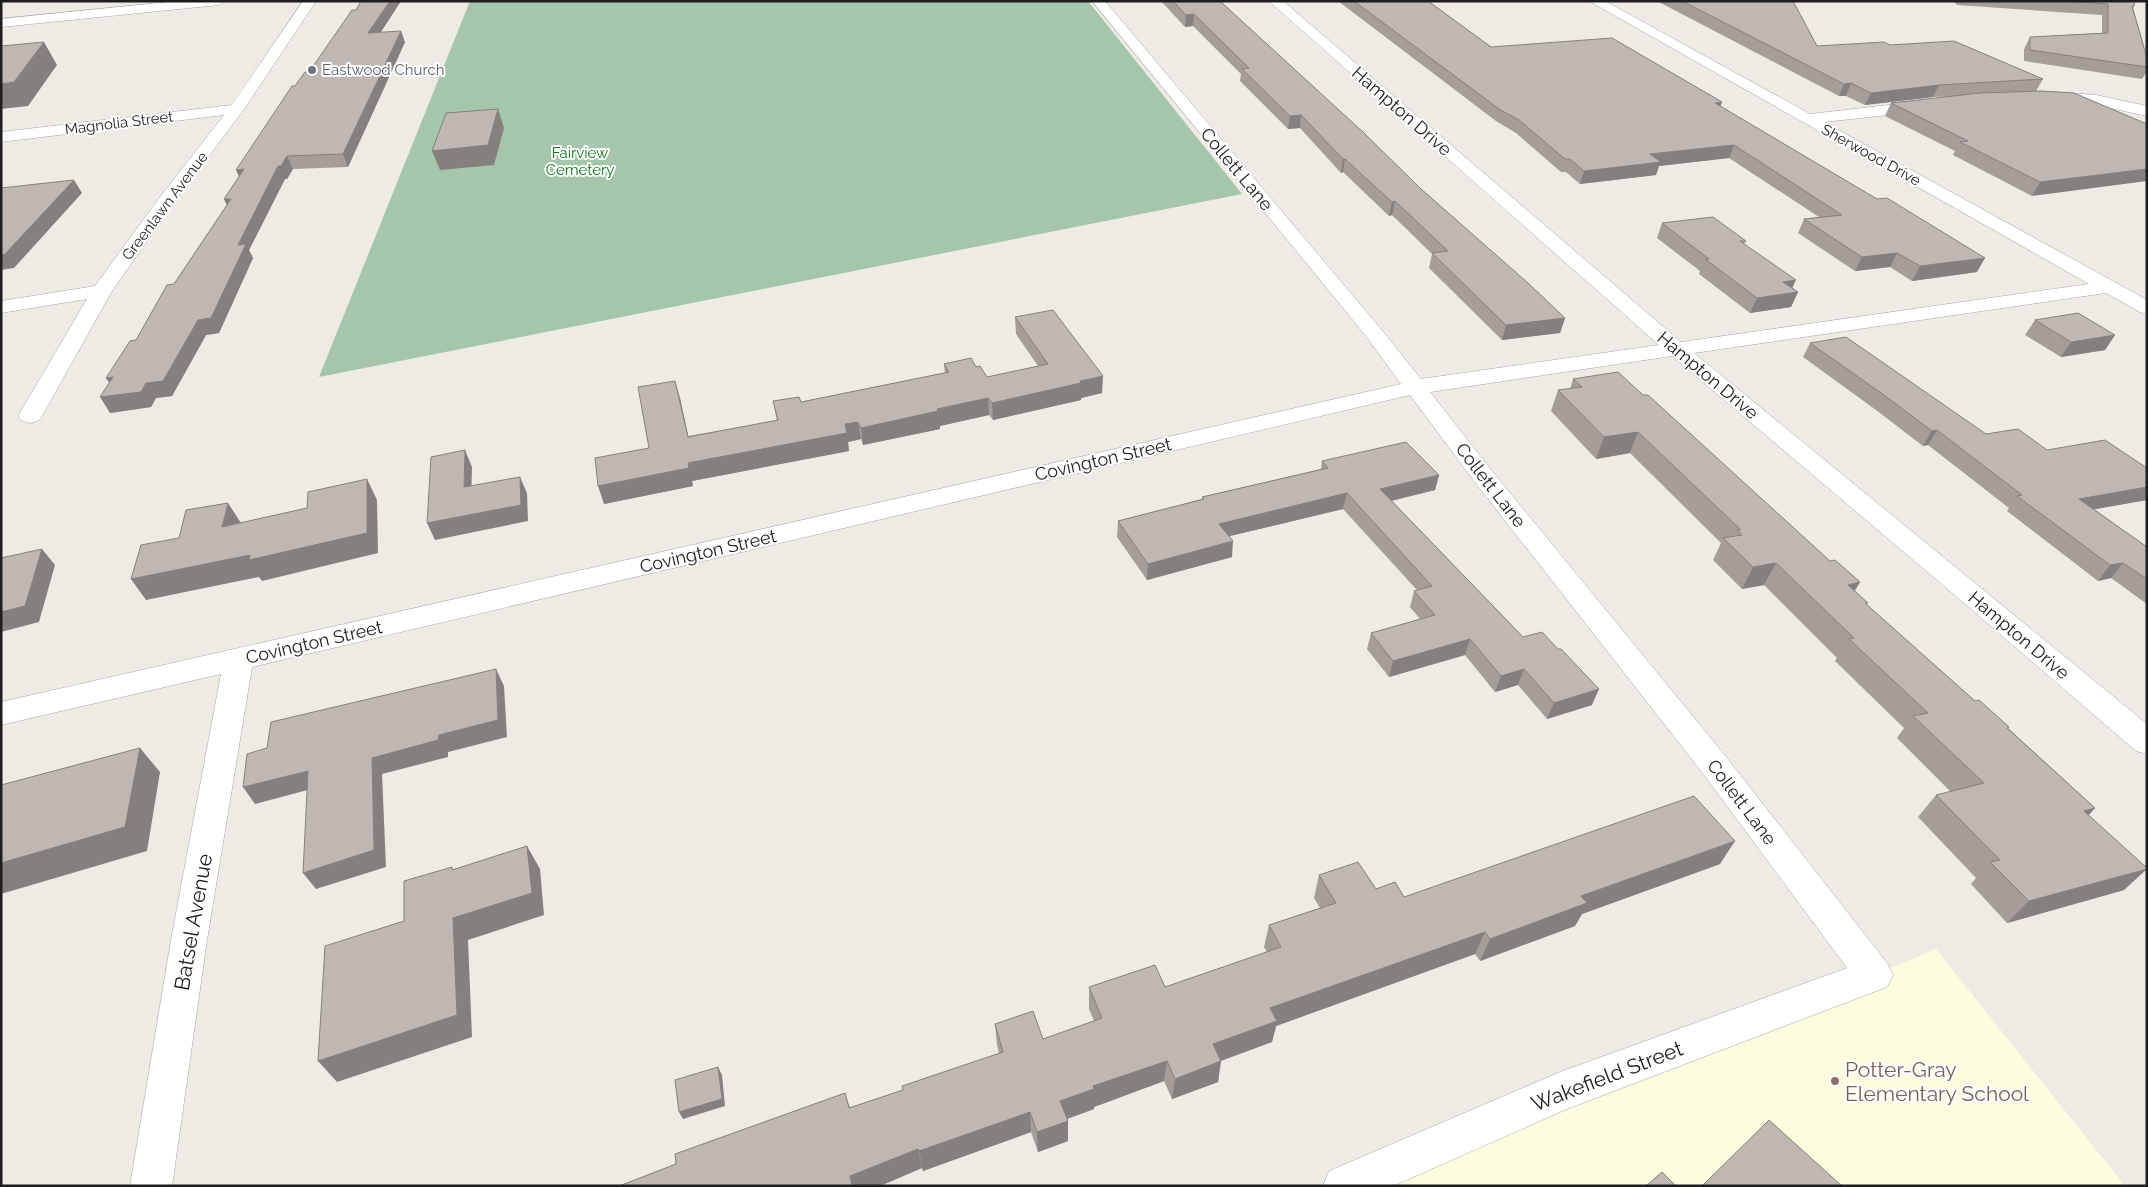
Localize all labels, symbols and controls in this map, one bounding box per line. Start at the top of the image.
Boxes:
place label: Eastwood Church [322,61,444,79]
street label: Hampton Drive [1348,62,1456,160]
marker: Eastwood Church [306,64,318,76]
street label: Magnolia Street [64,107,174,139]
street label: Sherwood Drive [1818,120,1924,190]
street label: Collett Lane [1196,123,1278,215]
park label: Fairview Cemetery [546,144,614,179]
street label: Greenlawn Avenue [118,148,212,264]
street label: Hampton Drive [1653,327,1763,424]
street label: Covington Street [1033,433,1173,485]
street label: Collett Lane [1452,439,1531,532]
street label: Covington Street [638,525,778,577]
street label: Hampton Drive [1964,587,2074,684]
street label: Covington Street [244,616,384,668]
street label: Collett Lane [1703,755,1781,849]
street label: Batsel Avenue [169,852,217,992]
street label: Wakefield Street [1528,1036,1686,1116]
place label: Potter-Gray Elementary School [1845,1057,2029,1106]
marker: Potter-Gray Elementary School [1829,1075,1841,1087]

